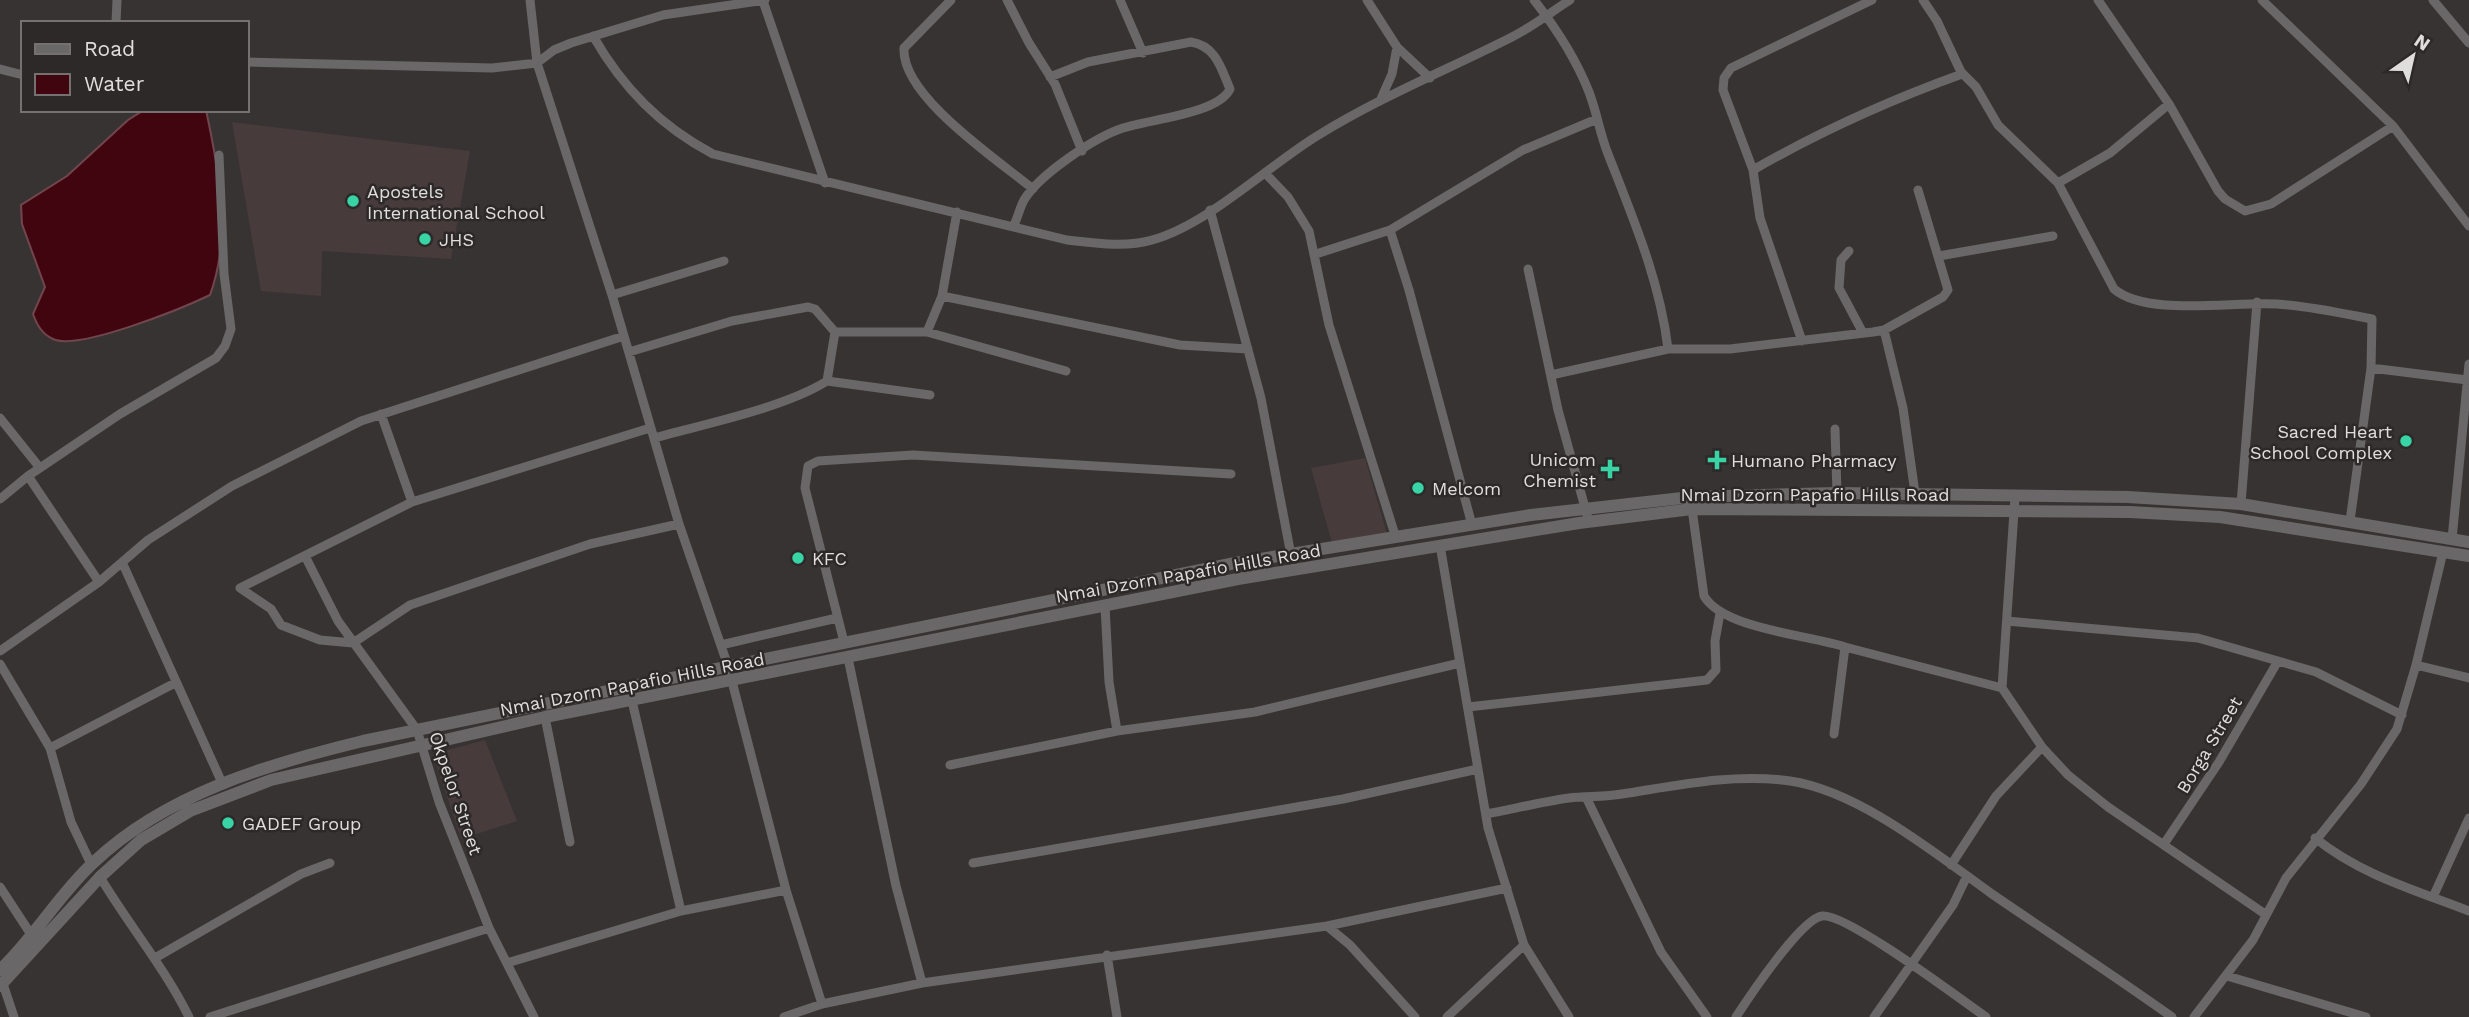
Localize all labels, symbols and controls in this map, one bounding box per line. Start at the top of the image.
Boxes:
legend [21,21,248,112]
north arrow [2378,21,2448,91]
text: N [2410,29,2434,56]
text: Road [84,36,135,61]
text: Water [84,71,145,96]
place label: Apostels International School [367,181,545,223]
marker: Apostels International School [345,193,361,209]
place label: JHS [439,229,474,250]
marker: JHS [417,231,433,247]
place label: Sacred Heart School Complex [2250,421,2392,463]
marker: Sacred Heart School Complex [2398,433,2414,449]
place label: Unicom Chemist [1523,449,1596,491]
place label: Humano Pharmacy [1731,450,1897,471]
marker: Humano Pharmacy [1709,452,1725,468]
marker: Unicom Chemist [1602,461,1618,477]
place label: Melcom [1432,478,1501,499]
marker: Melcom [1410,480,1426,496]
street label: Nmai Dzorn Papafio Hills Road [1680,484,1950,505]
street label: Nmai Dzorn Papafio Hills Road [1054,539,1322,607]
place label: KFC [812,548,847,569]
marker: KFC [790,550,806,566]
street label: Nmai Dzorn Papafio Hills Road [498,648,766,720]
street label: Borga Street [2172,692,2246,797]
street label: Okpelor Street [425,729,487,858]
place label: GADEF Group [242,813,361,834]
marker: GADEF Group [220,815,236,831]

